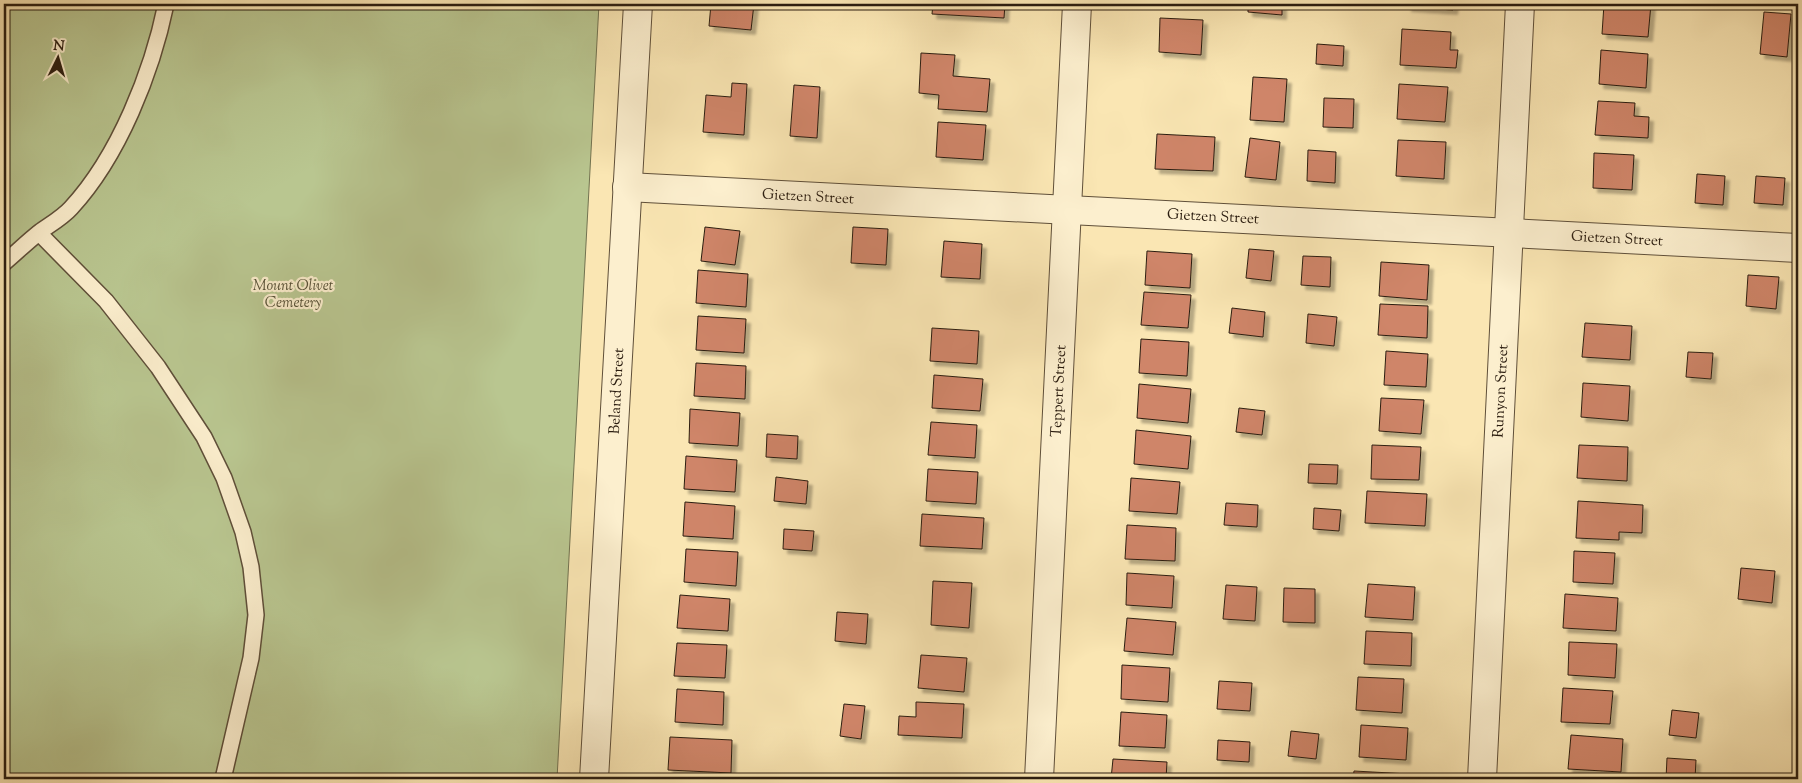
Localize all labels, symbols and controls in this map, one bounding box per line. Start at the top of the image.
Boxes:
north arrow [32,32,82,82]
text: N [53,37,65,57]
street label: Gietzen Street [761,185,854,210]
street label: Gietzen Street [1166,205,1259,230]
street label: Gietzen Street [1570,227,1663,252]
park label: Mount Olivet Cemetery [253,276,334,314]
street label: Teppert Street [1047,344,1072,438]
street label: Runyon Street [1489,344,1514,438]
street label: Beland Street [605,347,630,435]

